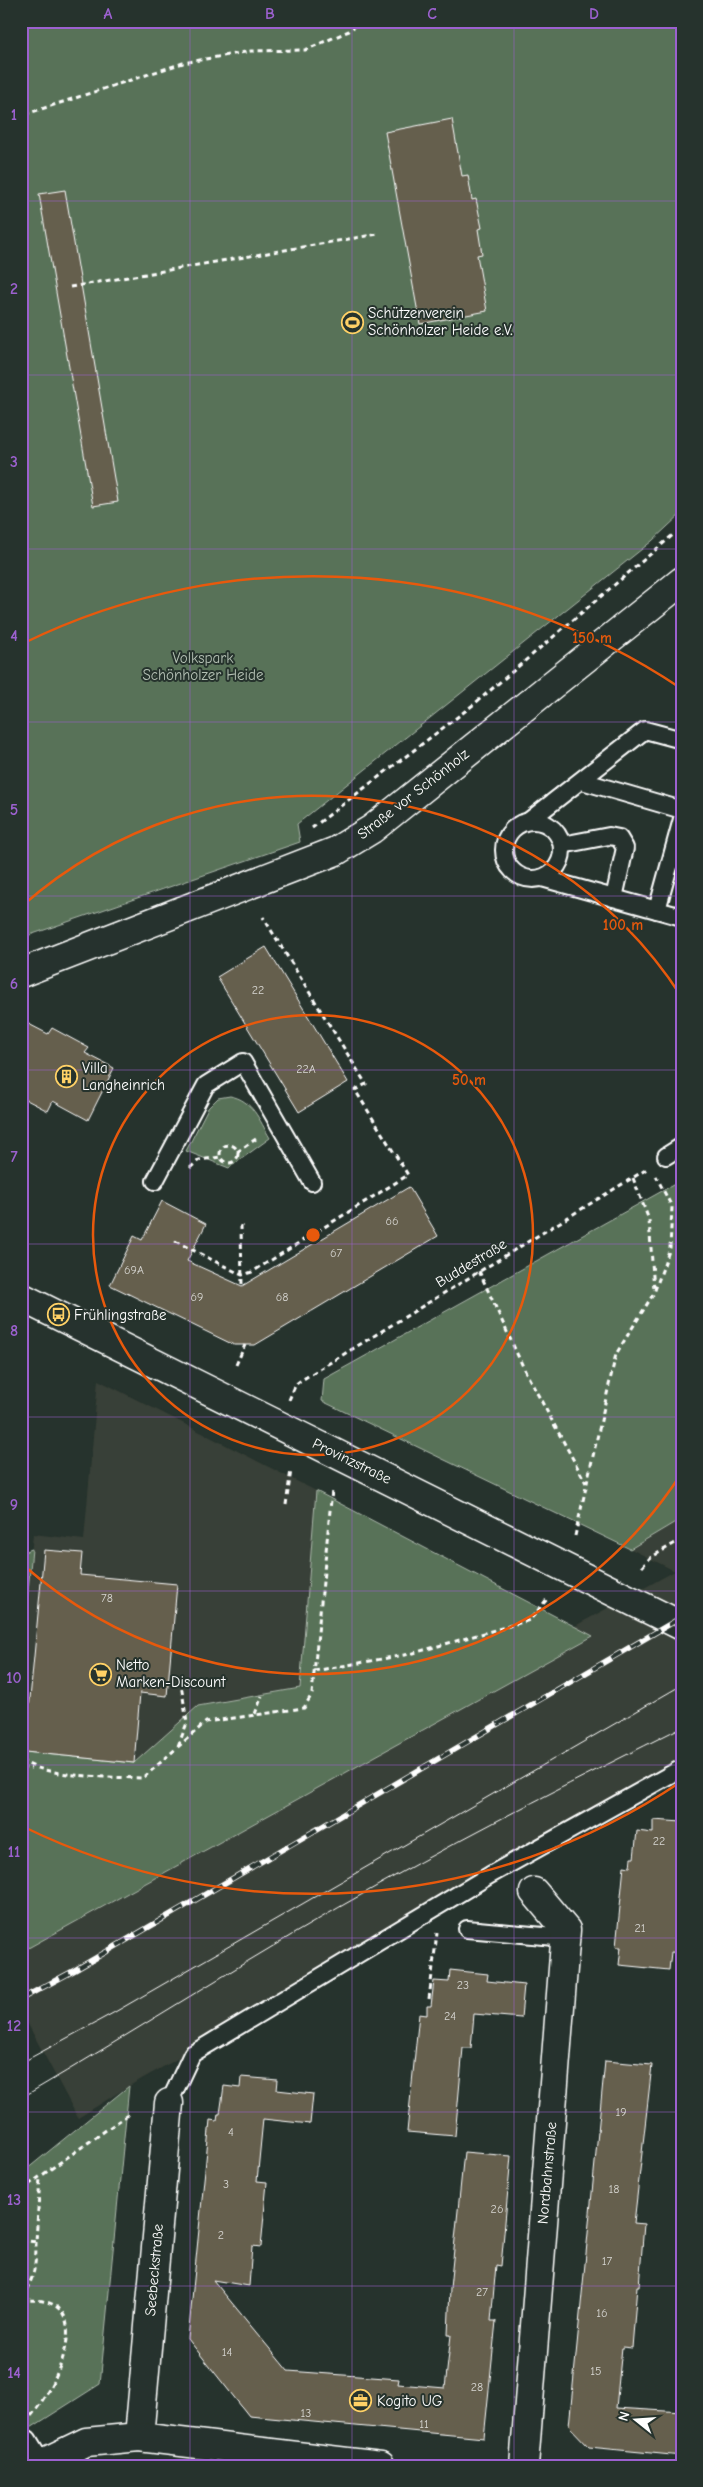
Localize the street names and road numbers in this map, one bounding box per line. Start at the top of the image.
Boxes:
street label: Straße vor Schönholz [354,744,473,843]
street label: Buddestraße [432,1235,510,1291]
street label: Provinzstraße [310,1434,395,1488]
street label: Nordbahnstraße [534,2121,560,2225]
street label: Seebeckstraße [141,2223,167,2317]

